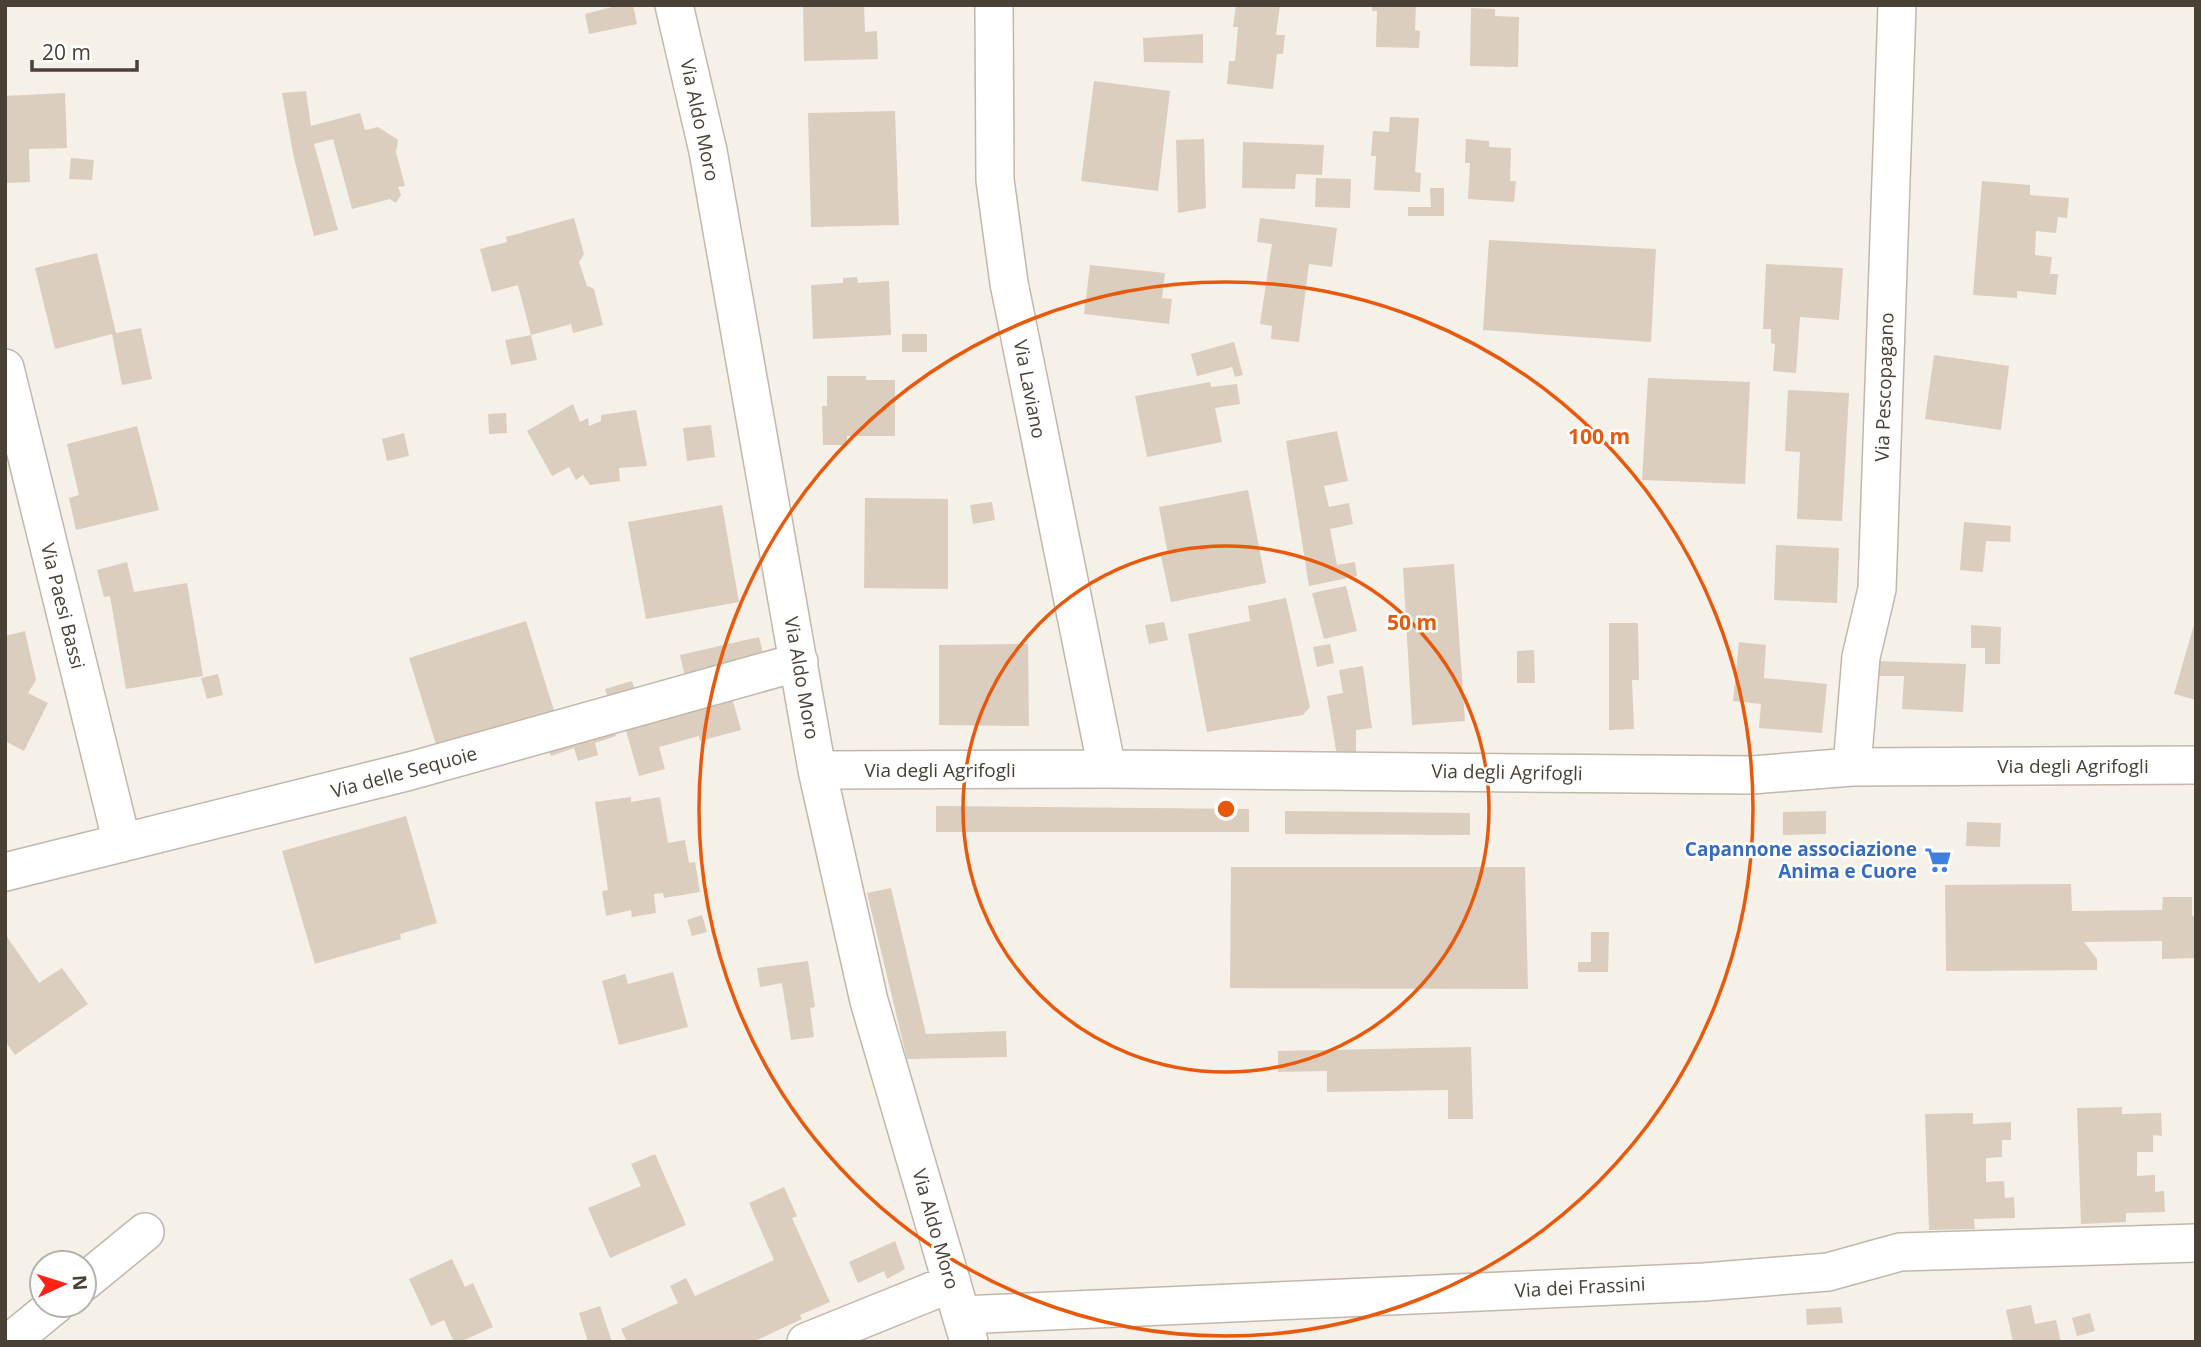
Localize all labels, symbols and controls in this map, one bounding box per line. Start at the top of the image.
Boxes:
scale bar [32,28,136,72]
text: 20 m [42,38,91,66]
street label: Via Aldo Moro [674,57,726,183]
street label: Via Pescopagano [1868,312,1900,462]
street label: Via Laviano [1008,337,1052,441]
text: 100 m [1568,422,1630,450]
street label: Via Paesi Bassi [35,540,91,672]
text: 50 m [1387,608,1437,636]
street label: Via Aldo Moro [778,615,826,741]
street label: Via delle Sequoie [328,740,480,804]
street label: Via degli Agrifogli [1997,753,2149,779]
street label: Via degli Agrifogli [864,757,1016,783]
street label: Via degli Agrifogli [1431,758,1583,786]
centre of rings [1214,797,1238,821]
place label: Capannone associazione Anima e Cuore [1685,836,1917,884]
supermarket icon: Capannone associazione Anima e Cuore [1923,845,1953,875]
street label: Via Aldo Moro [906,1166,966,1292]
north arrow [28,1249,98,1319]
street label: Via dei Frassini [1514,1271,1646,1303]
text: N [66,1274,93,1291]

